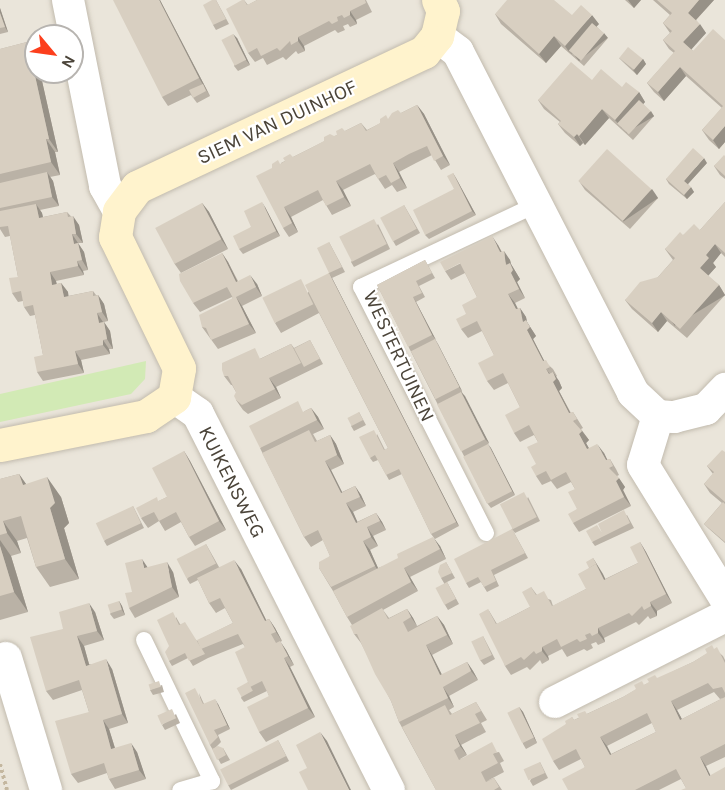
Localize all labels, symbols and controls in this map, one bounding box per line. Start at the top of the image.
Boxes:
north arrow [24,24,84,84]
text: N [57,52,80,72]
street label: SIEM VAN DUINHOF [193,74,361,170]
street label: WESTERTUINEN [358,287,440,425]
street label: KUIKENSWEG [194,422,270,542]

